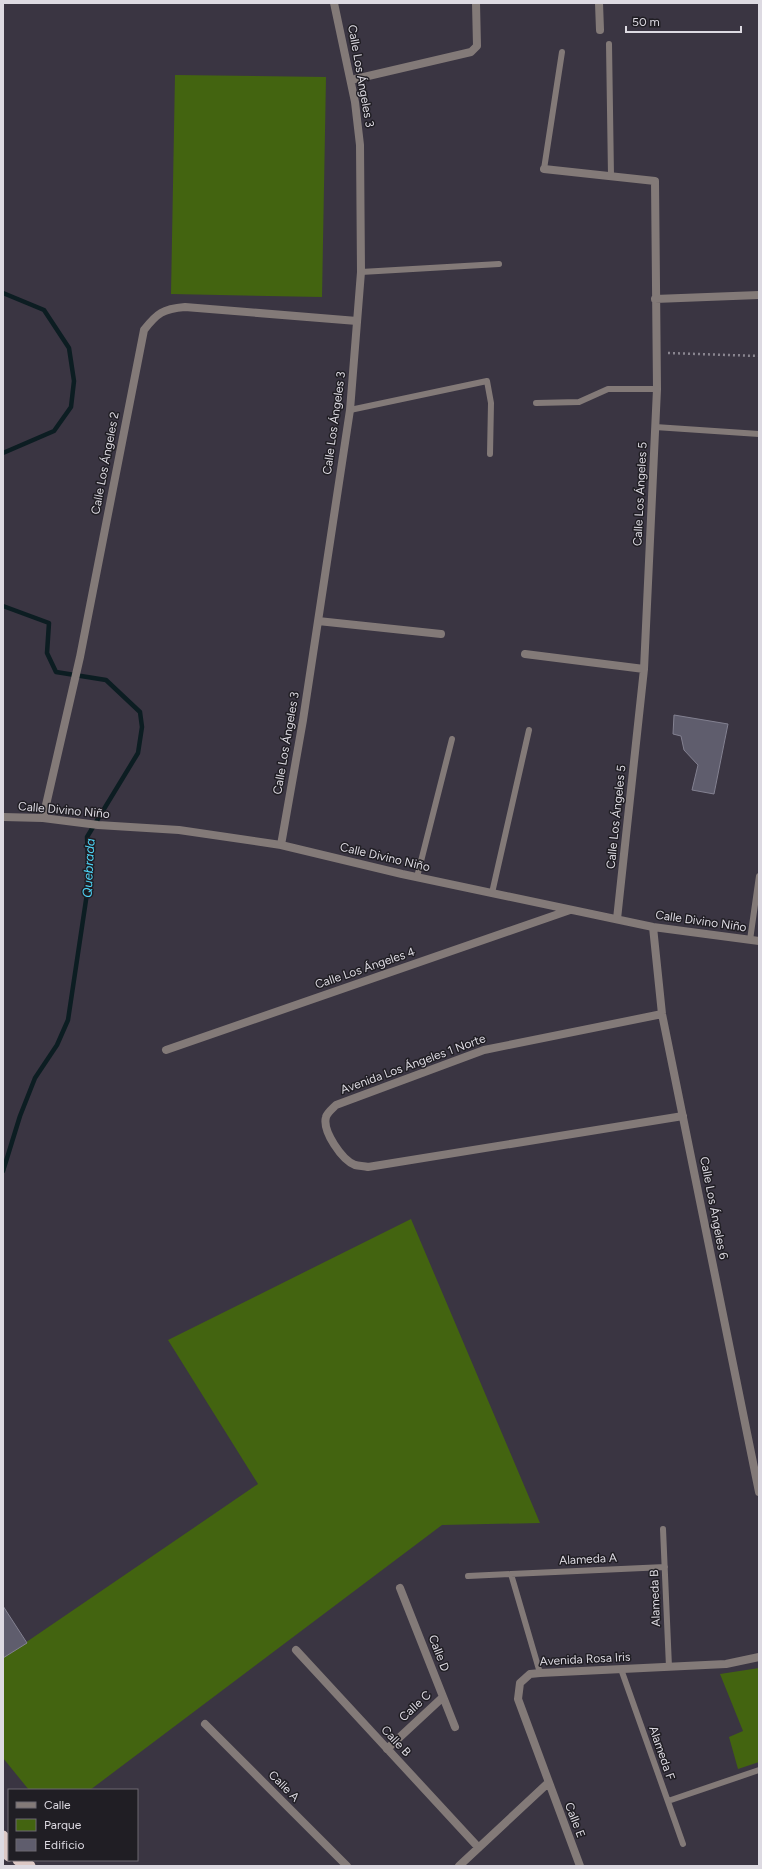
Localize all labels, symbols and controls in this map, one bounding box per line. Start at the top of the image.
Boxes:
scale bar [626,8,741,34]
text: 50 m [632,15,660,29]
street label: Calle Los Ángeles 3 [345,24,377,128]
street label: Calle Los Ángeles 3 [320,371,348,475]
street label: Calle Los Ángeles 2 [88,411,122,515]
street label: Calle Los Ángeles 5 [630,441,650,546]
street label: Calle Los Ángeles 3 [270,691,302,795]
street label: Calle Los Ángeles 5 [604,764,628,870]
street label: Calle Divino Niño [18,799,110,821]
water label: Quebrada [79,838,98,898]
street label: Calle Divino Niño [339,840,431,874]
street label: Calle Divino Niño [654,908,748,934]
street label: Calle Los Ángeles 4 [313,944,417,992]
street label: Avenida Los Ángeles 1 Norte [339,1031,488,1097]
street label: Calle Los Ángeles 6 [697,1155,731,1261]
street label: Alameda A [559,1550,617,1568]
street label: Alameda B [647,1569,663,1627]
street label: Calle D [426,1633,452,1673]
street label: Avenida Rosa Iris [539,1650,631,1668]
street label: Calle C [396,1688,434,1724]
street label: Calle B [378,1723,414,1759]
street label: Alameda F [646,1724,678,1782]
street label: Calle A [266,1768,302,1804]
legend [8,1789,138,1861]
text: Calle [44,1798,71,1812]
street label: Calle E [562,1800,588,1840]
text: Parque [44,1818,82,1832]
text: Edificio [44,1838,84,1852]

